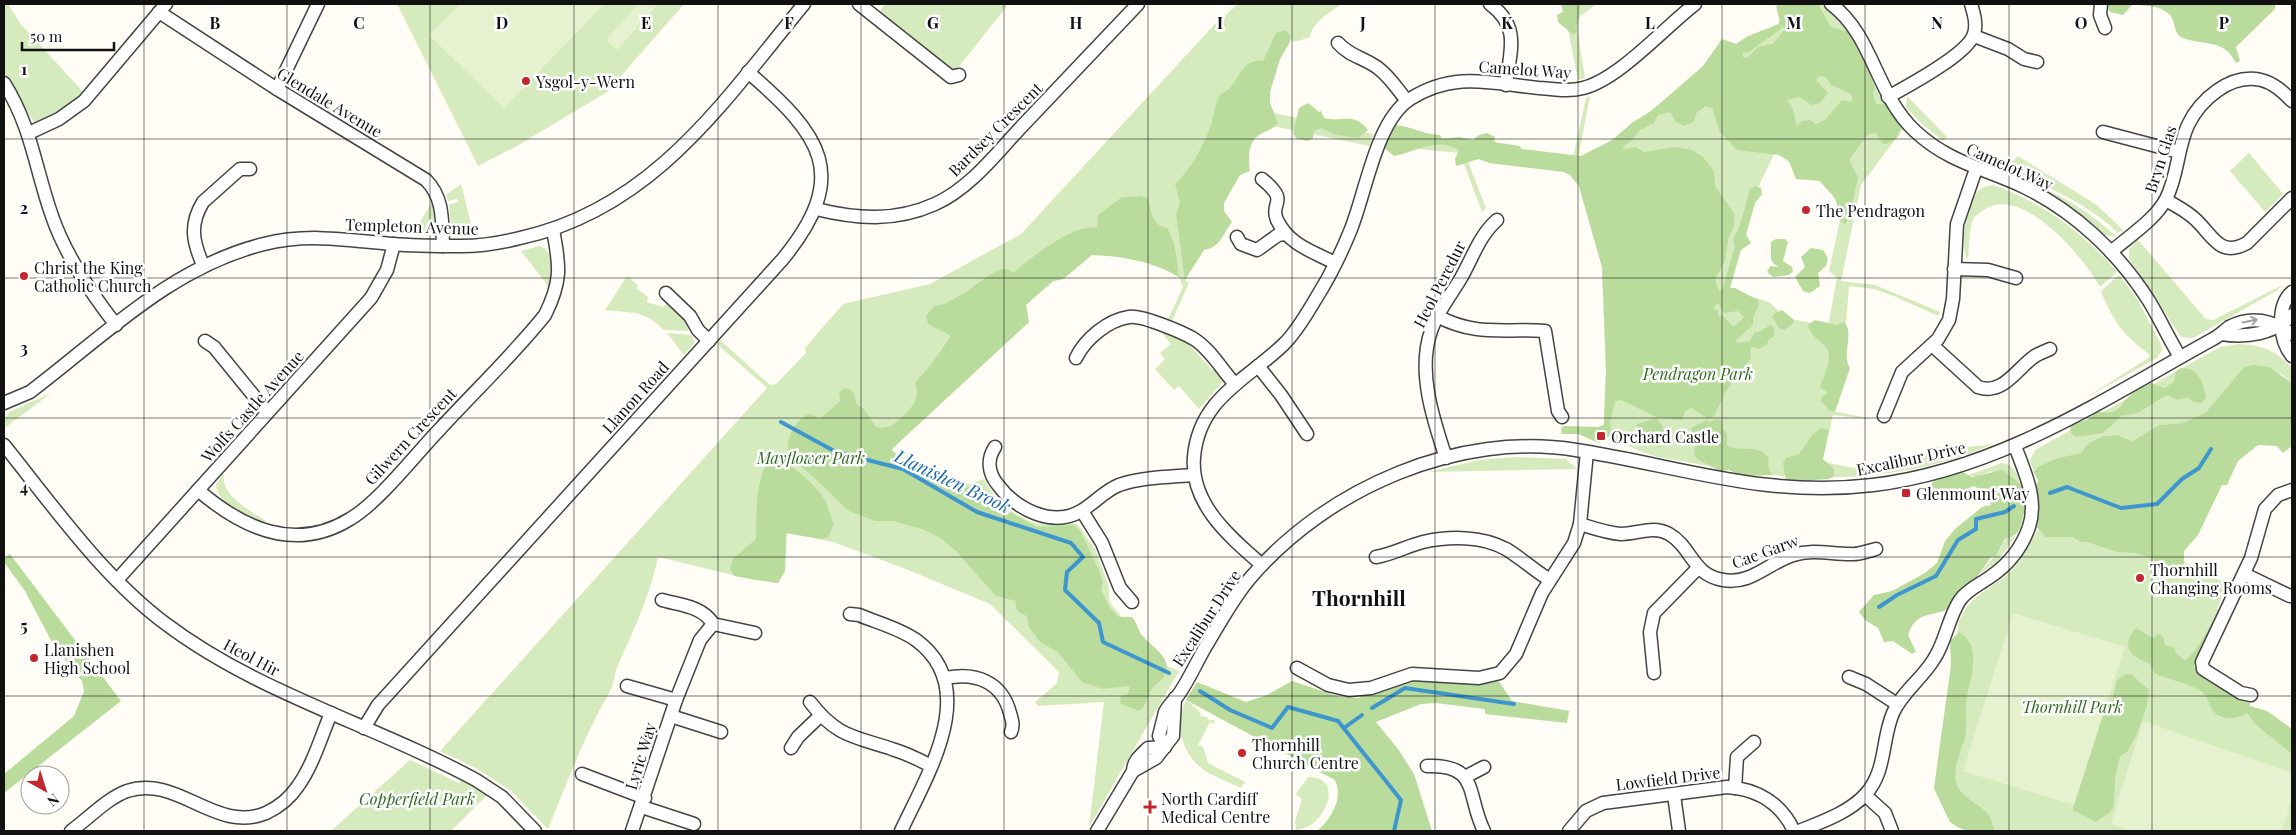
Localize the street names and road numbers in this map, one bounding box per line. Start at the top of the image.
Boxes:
street label: Camelot Way [1478,55,1572,83]
street label: Glendale Avenue [273,62,387,142]
street label: Bardsey Crescent [943,77,1047,181]
street label: Bryn Glas [2139,123,2181,195]
street label: Camelot Way [1963,138,2057,194]
street label: Templeton Avenue [345,213,479,239]
street label: Heol Peredur [1408,237,1470,331]
street label: Wolfs Castle Avenue [195,346,308,467]
street label: Llanon Road [597,356,673,438]
street label: Gilwern Crescent [359,383,461,489]
street label: Excalibur Drive [1855,436,1967,480]
street label: Cae Garw [1729,529,1802,573]
street label: Excalibur Drive [1167,566,1245,670]
street label: Heol Hir [220,633,284,681]
street label: Lyric Way [620,720,660,792]
street label: Lowfield Drive [1615,761,1721,795]

